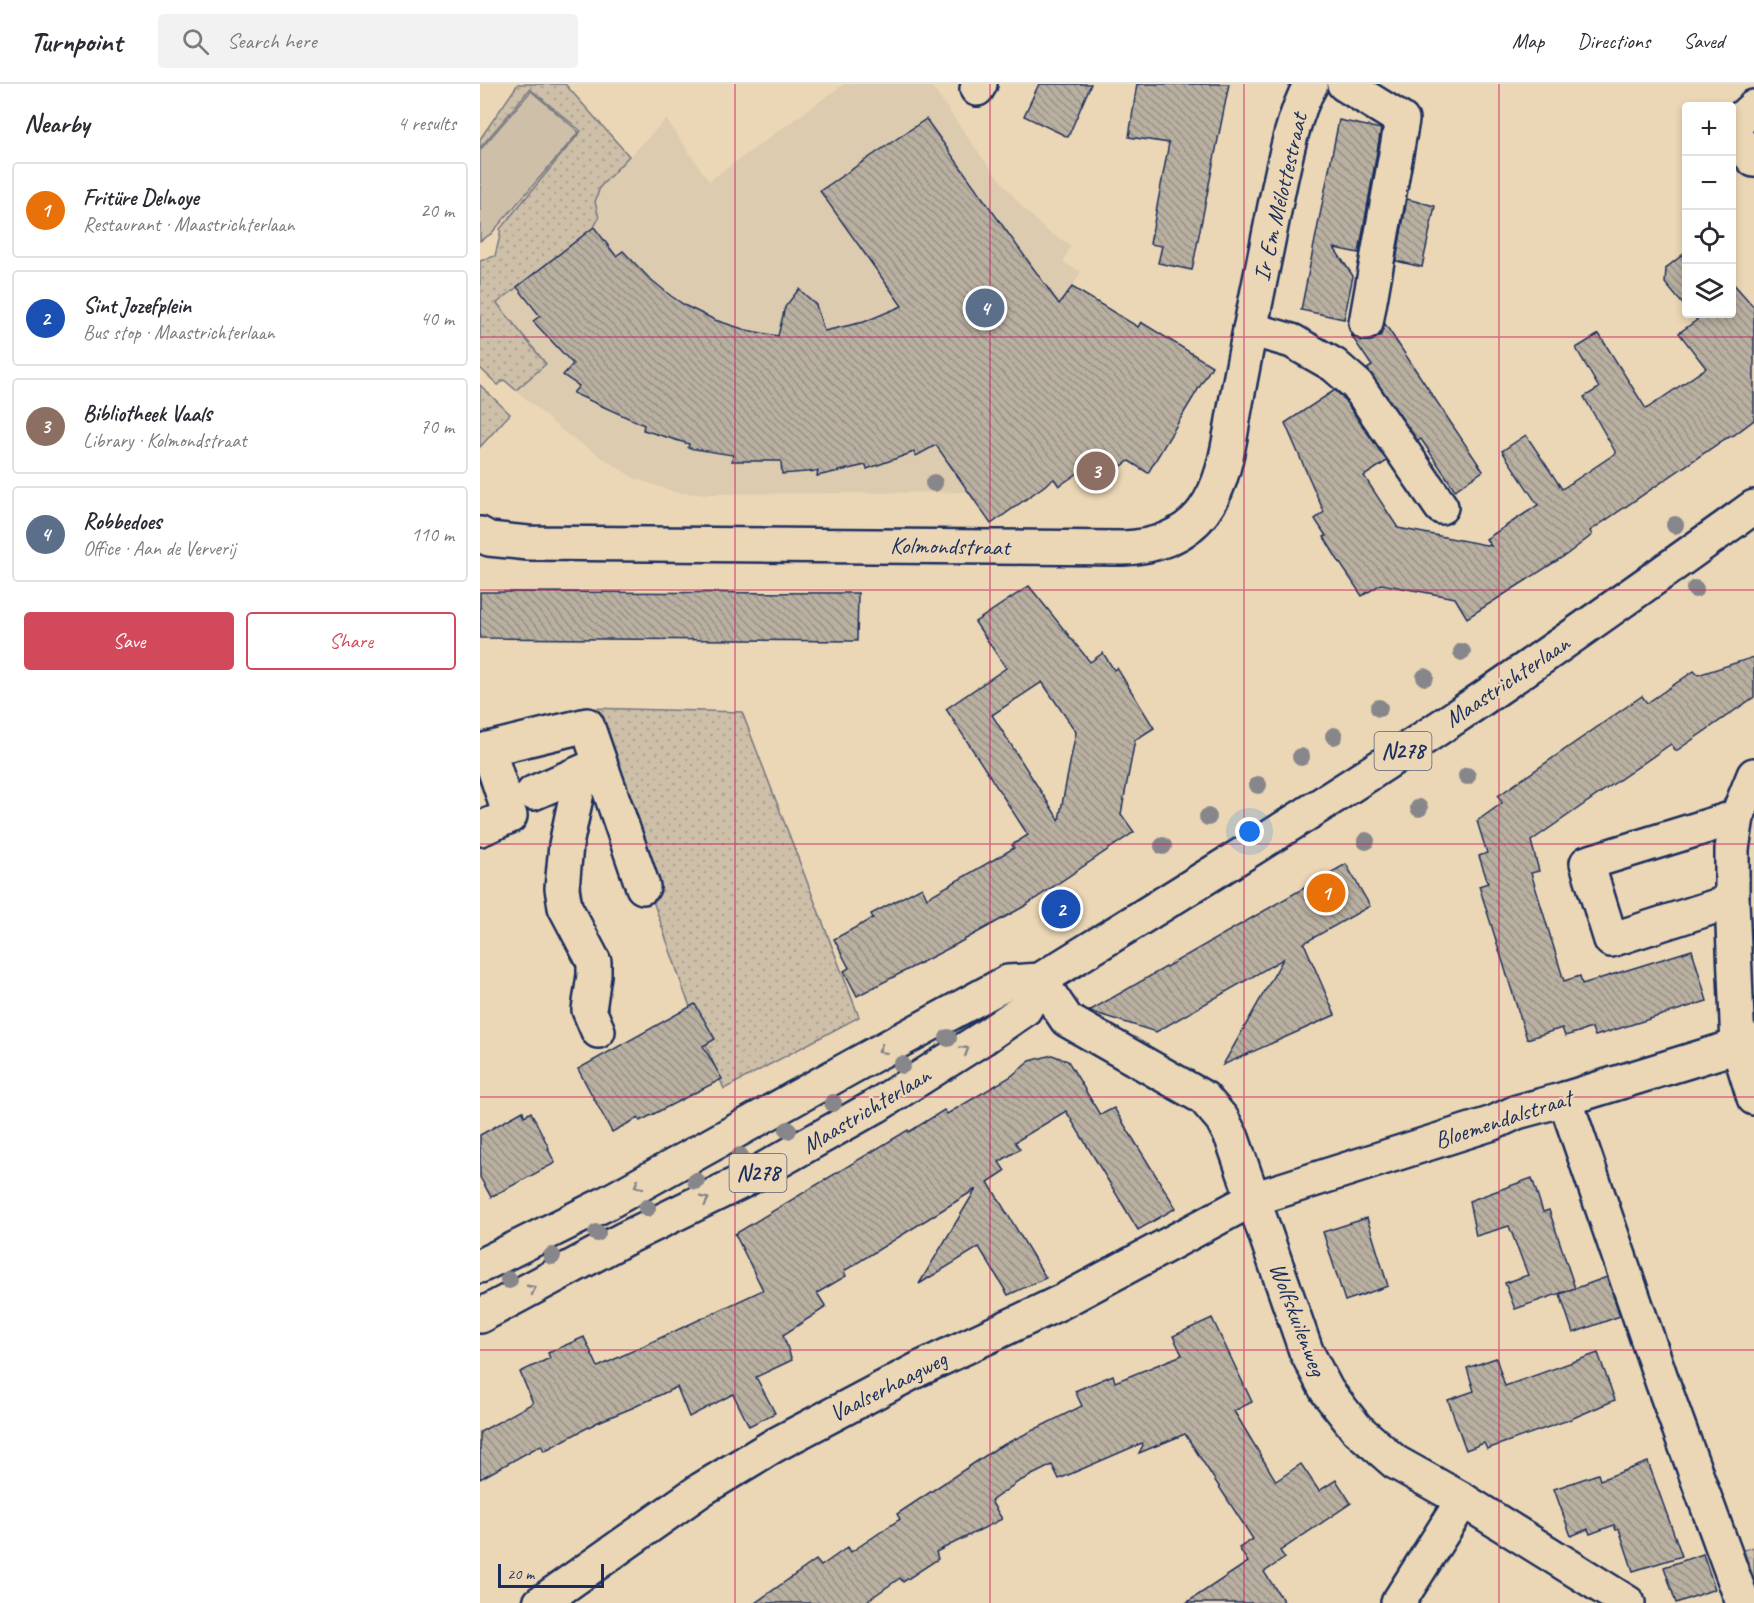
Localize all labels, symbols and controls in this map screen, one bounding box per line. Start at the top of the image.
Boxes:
search box [158,14,578,68]
text: Turnpoint [30,24,122,59]
icon: search [179,25,212,58]
text: Search here [227,27,317,55]
text: Map [1512,28,1544,54]
text: Directions [1577,28,1650,54]
text: Saved [1683,28,1724,54]
map controls [1682,102,1736,318]
button: + [1682,102,1736,156]
text: Nearby [24,107,89,140]
street label: Ir Em Mélottestraat [1246,108,1314,284]
text: 4 results [397,111,456,136]
button: − [1682,156,1736,210]
text: Fritüre Delnoye [83,184,199,212]
text: 1 [41,198,50,223]
text: 20 m [420,198,454,223]
button: locate [1682,210,1736,264]
text: Restaurant · Maastrichterlaan [83,212,295,237]
button: layers [1682,264,1736,318]
pin: 4 [966,286,1004,330]
text: Sint Jozefplein [83,292,191,320]
text: 2 [41,306,50,331]
text: 40 m [420,306,454,331]
text: Bus stop · Maastrichterlaan [83,320,275,345]
text: Bibliotheek Vaals [83,400,212,428]
text: 3 [41,414,50,439]
text: 70 m [420,414,454,439]
text: Library · Kolmondstraat [83,428,247,453]
pin: 3 [1076,448,1116,494]
text: Robbedoes [83,508,161,536]
text: 4 [41,522,50,547]
text: 110 m [411,522,454,547]
street label: Kolmondstraat [890,530,1012,562]
text: Office · Aan de Ververij [83,536,236,561]
button: Save [24,612,234,670]
button: Share [246,612,456,670]
street label: Maastrichterlaan [1439,627,1576,734]
road number: N278 [1374,732,1432,770]
your location [1235,817,1264,846]
pin: 1 [1306,870,1346,916]
pin: 2 [1042,886,1080,932]
one-way arrow [878,1043,889,1054]
one-way arrow [958,1046,969,1057]
street label: Maastrichterlaan [796,1059,937,1160]
street label: Bloemendalstraat [1431,1082,1578,1155]
road number: N278 [730,1154,786,1192]
one-way arrow [634,1178,645,1189]
one-way arrow [699,1195,710,1207]
street label: Wolfskuilenweg [1263,1258,1334,1382]
one-way arrow [525,1285,536,1296]
street label: Vaalserhaagweg [824,1343,953,1428]
scale bar [498,1561,604,1588]
text: 20 m [507,1564,534,1584]

